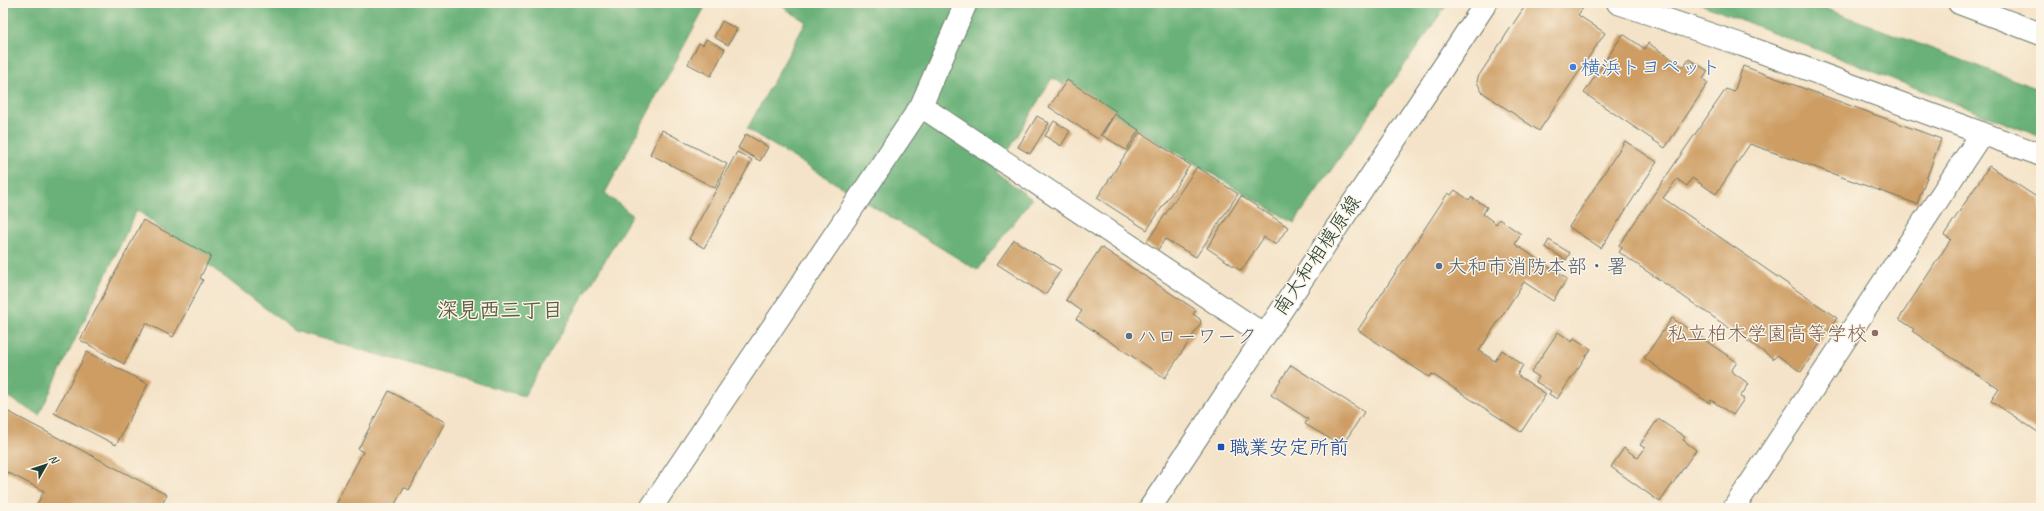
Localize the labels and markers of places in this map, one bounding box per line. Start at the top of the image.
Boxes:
place label: 横浜トヨペット [1581,55,1721,80]
marker: 横浜トヨペット [1568,62,1578,72]
place label: 大和市消防本部・署 [1447,254,1627,279]
marker: 大和市消防本部・署 [1434,261,1444,271]
place label: 私立柏木学園高等学校 [1667,321,1867,346]
place label: ハローワーク [1137,324,1257,349]
marker: 私立柏木学園高等学校 [1870,328,1880,338]
marker: ハローワーク [1124,331,1134,341]
place label: 職業安定所前 [1229,435,1349,460]
marker: 職業安定所前 [1216,442,1226,452]

